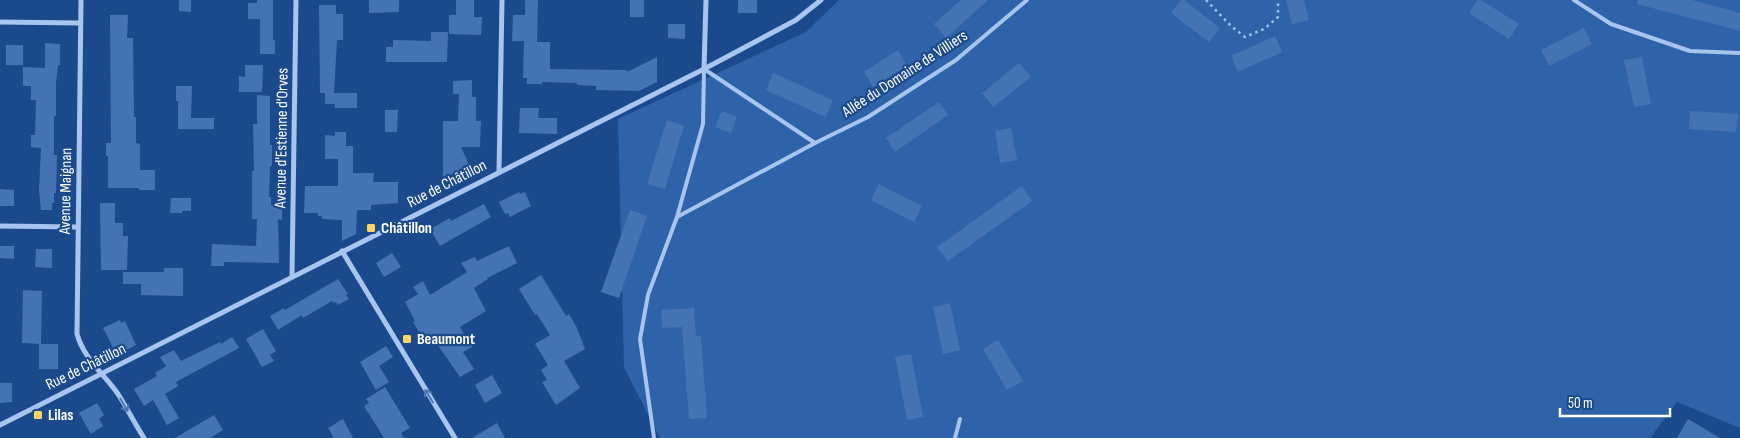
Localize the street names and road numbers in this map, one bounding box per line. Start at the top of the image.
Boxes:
street label: Allée du Domaine de Villiers [838,26,971,122]
street label: Avenue d'Estienne d'Orves [271,68,293,209]
street label: Avenue Maignan [56,148,76,235]
street label: Rue de Châtillon [404,156,490,212]
street label: Rue de Châtillon [43,339,129,395]

